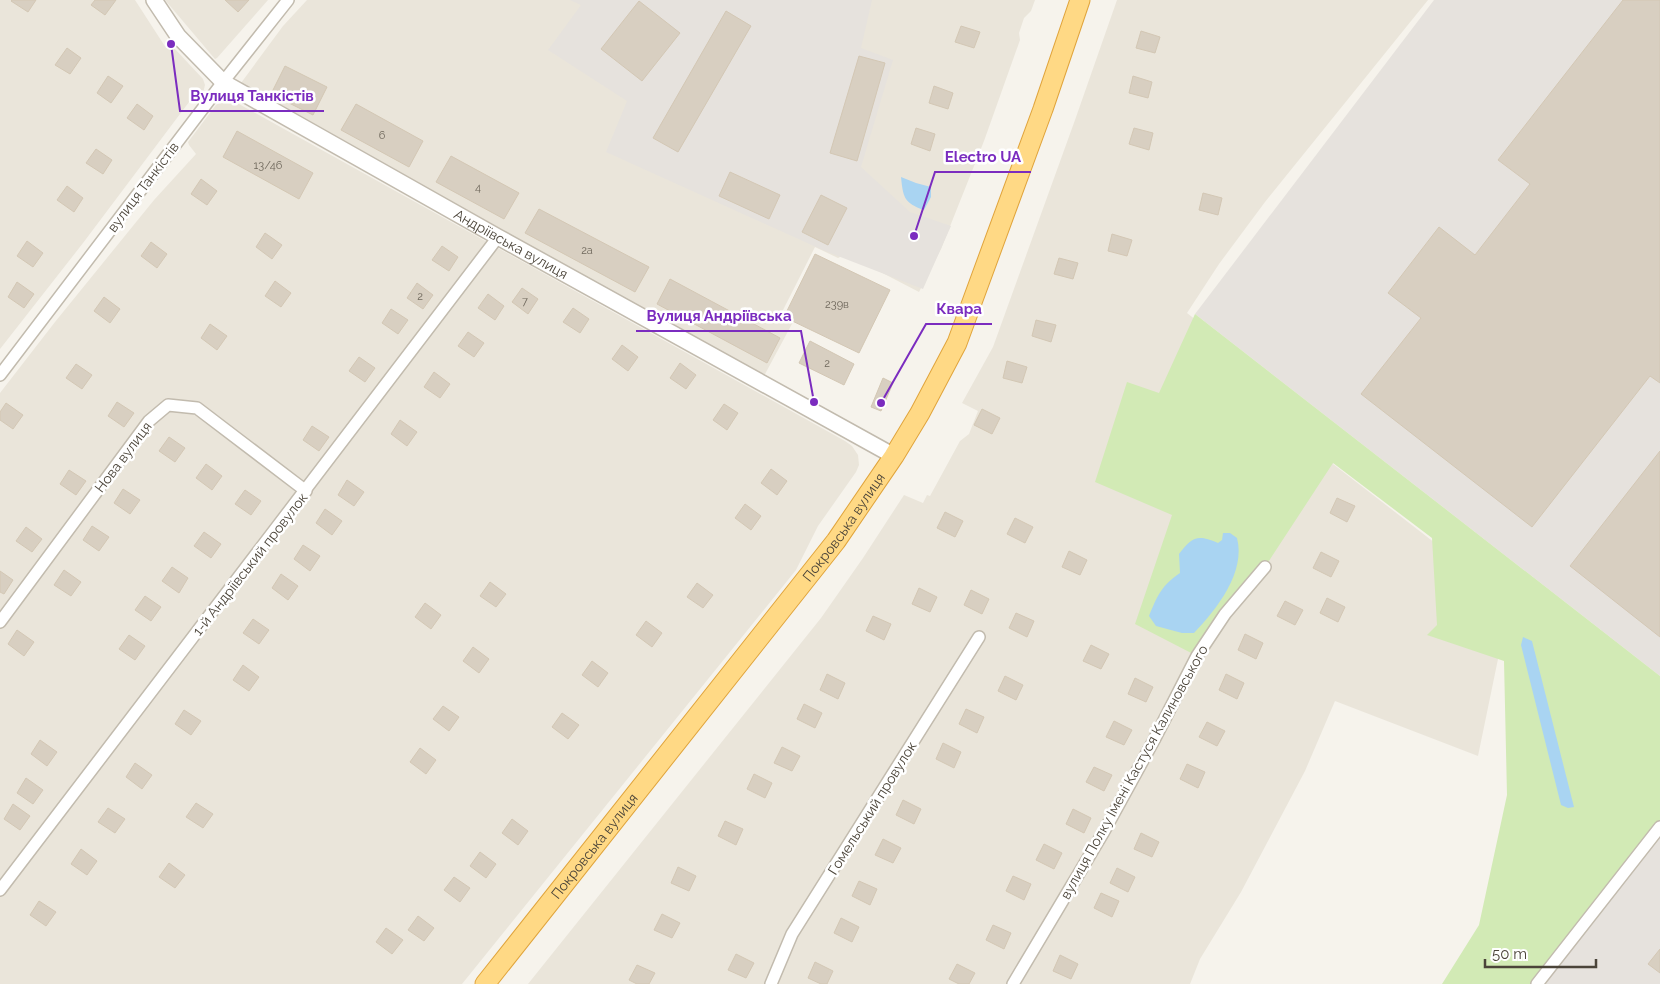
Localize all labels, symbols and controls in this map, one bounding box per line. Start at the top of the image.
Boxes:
callout: Вулиця Танкістів [180,81,324,111]
text: Вулиця Танкістів [190,87,314,105]
house number: 6 [379,129,386,142]
street label: вулиця Танкістів [104,139,182,235]
callout: Electro UA [935,142,1031,172]
text: Electro UA [945,148,1022,166]
house number: 13/46 [254,159,283,172]
house number: 4 [475,181,481,194]
street label: Андріївська вулиця [451,206,571,282]
house number: 2а [581,244,593,257]
house number: 2 [417,290,423,303]
callout: Квара [926,294,992,324]
house number: 7 [522,295,528,308]
house number: 239в [825,298,849,311]
text: Квара [936,300,982,318]
callout: Вулиця Андріївська [636,301,801,331]
text: Вулиця Андріївська [646,307,792,325]
house number: 2 [824,357,830,370]
street label: Нова вулиця [91,419,155,495]
street label: Покровська вулиця [799,470,888,584]
street label: 1-й Андріївський провулок [189,489,311,639]
street label: вулиця Полку Імені Кастуся Калиновського [1057,642,1211,902]
street label: Гомельський провулок [824,738,920,878]
street label: Покровська вулиця [548,790,641,902]
scale bar [1485,936,1596,968]
text: 50 m [1492,945,1527,963]

